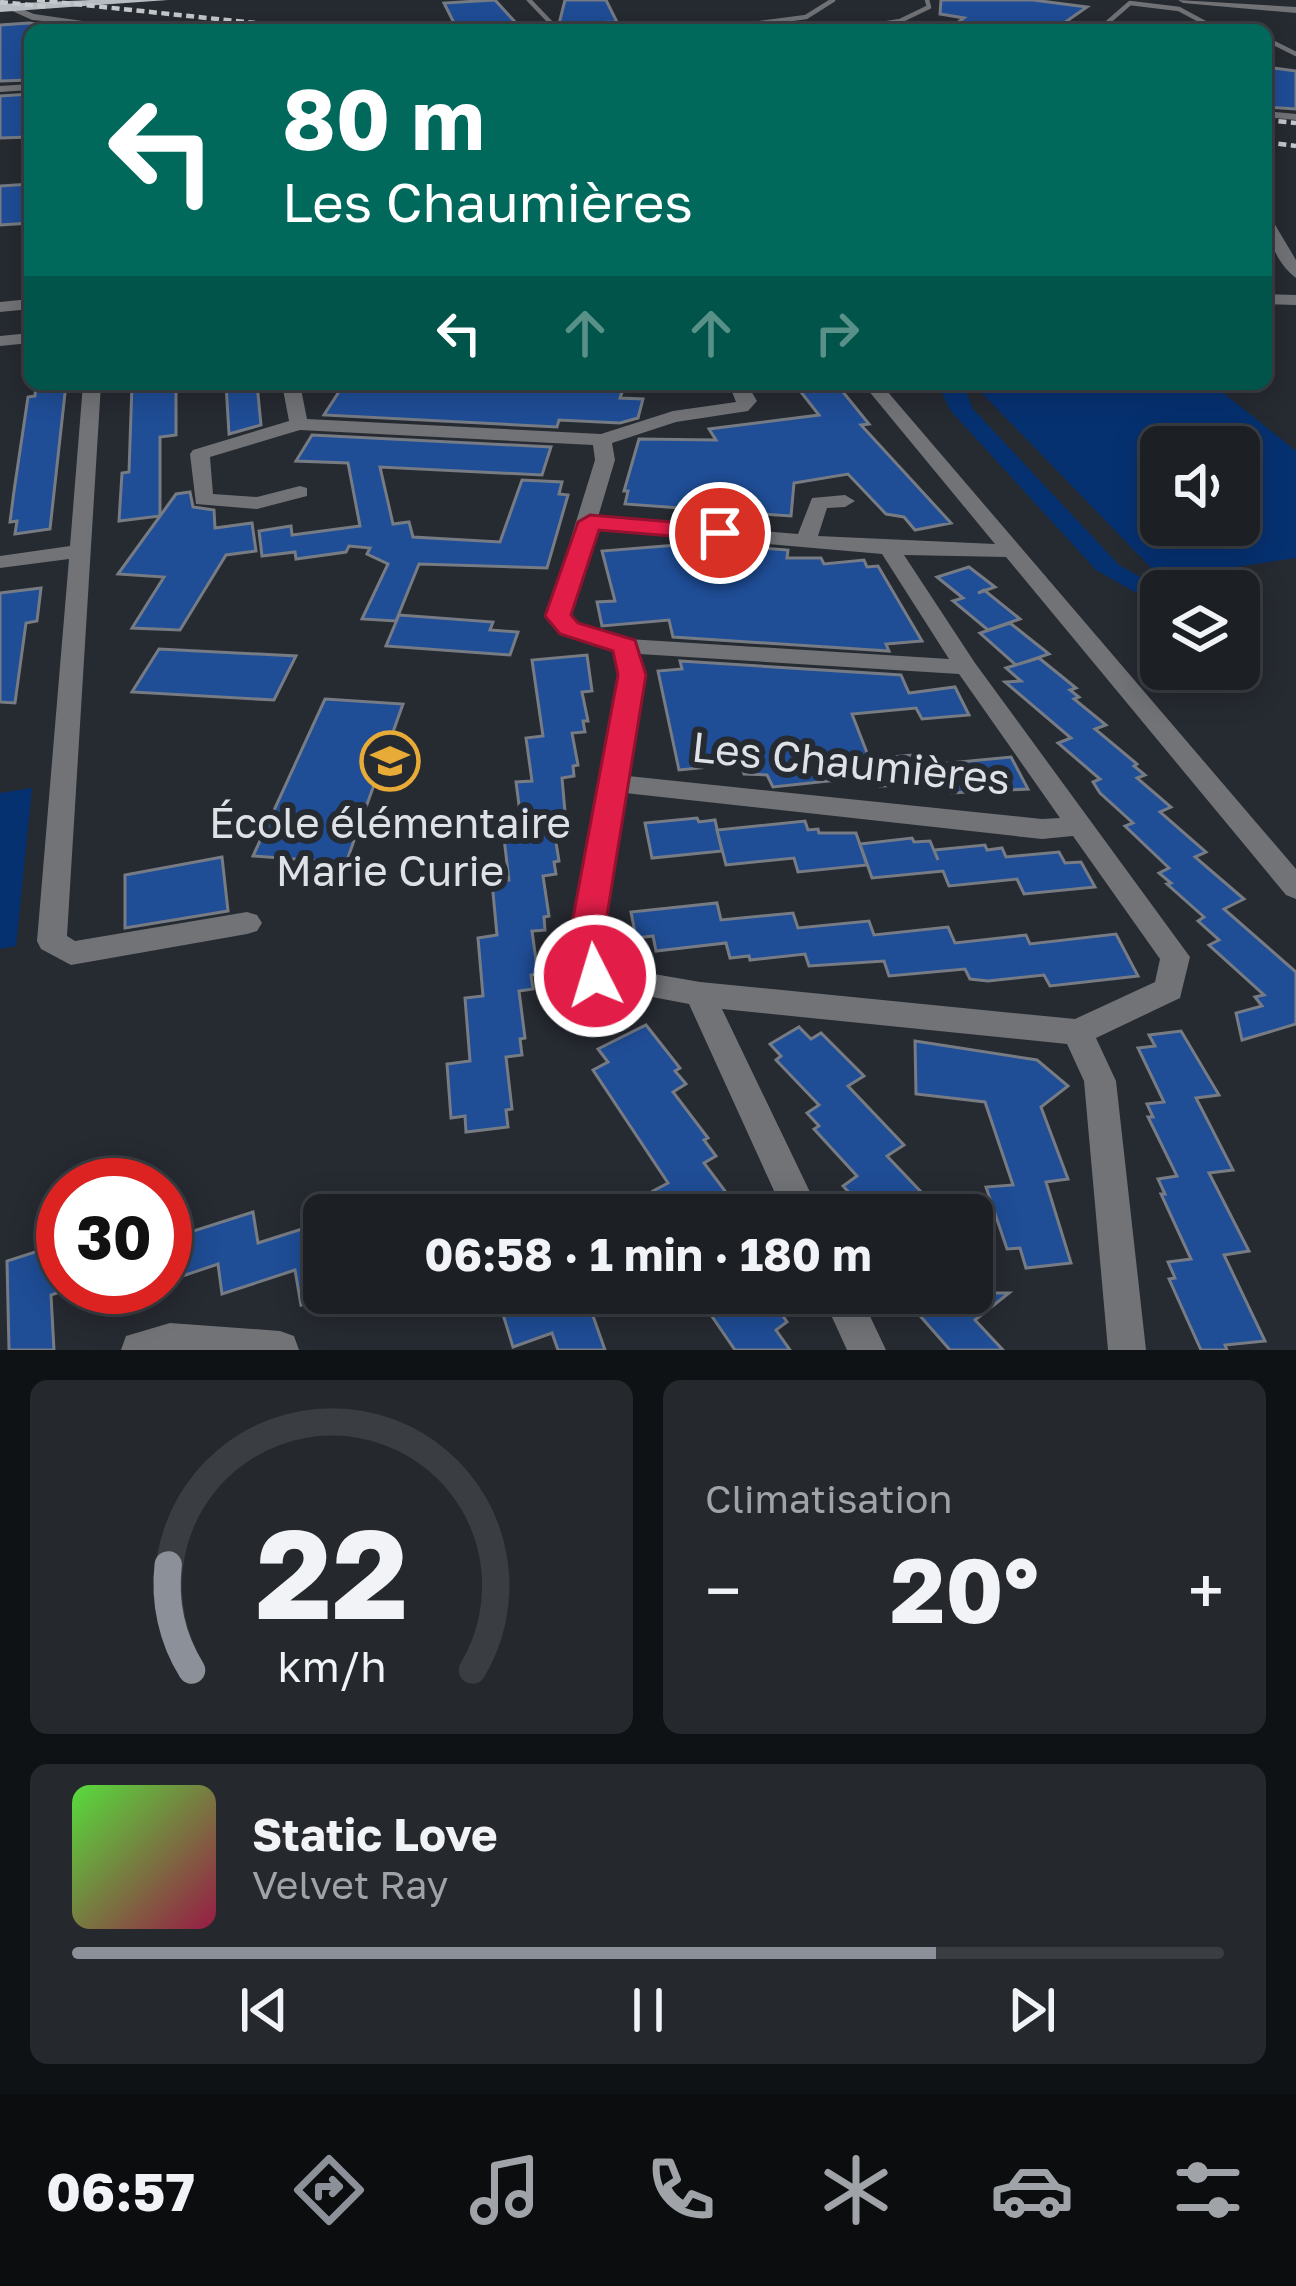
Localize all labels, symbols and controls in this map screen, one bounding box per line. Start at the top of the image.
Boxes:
text: 80 m [282,68,485,168]
icon: left [84,72,240,228]
text: Les Chaumières [282,169,693,234]
icon: left [426,300,492,366]
icon: ahead [552,300,618,366]
icon: ahead [678,300,744,366]
icon: right [804,300,870,366]
map controls [1140,426,1260,690]
button: sound [1140,426,1260,546]
pin [669,482,771,584]
icon: arrive [687,500,753,566]
button: layers [1140,570,1260,690]
street label: Les Chaumières [690,720,1013,804]
school or university icon: École élémentaire Marie Curie [359,730,421,792]
place label: École élémentaire Marie Curie [209,797,571,895]
position arrow [532,913,658,1039]
speed limit sign: 30 [36,1158,192,1314]
text: 06:58 · 1 min · 180 m [424,1227,872,1281]
text: Climatisation [705,1475,952,1522]
text: 22 [255,1497,408,1646]
text: 20° [890,1535,1039,1643]
text: − [705,1550,741,1630]
text: + [1188,1550,1224,1630]
text: km/h [277,1640,386,1691]
text: Static Love [252,1807,498,1861]
text: Velvet Ray [252,1861,448,1908]
icon: previous [231,1977,297,2043]
icon: pause [615,1977,681,2043]
icon: next [999,1977,1065,2043]
icon: directions [287,2148,371,2232]
icon: music [463,2148,547,2232]
icon: phone [639,2148,723,2232]
icon: climate [814,2148,898,2232]
icon: car [990,2148,1074,2232]
icon: filters [1166,2148,1250,2232]
text: 06:57 [46,2158,195,2223]

